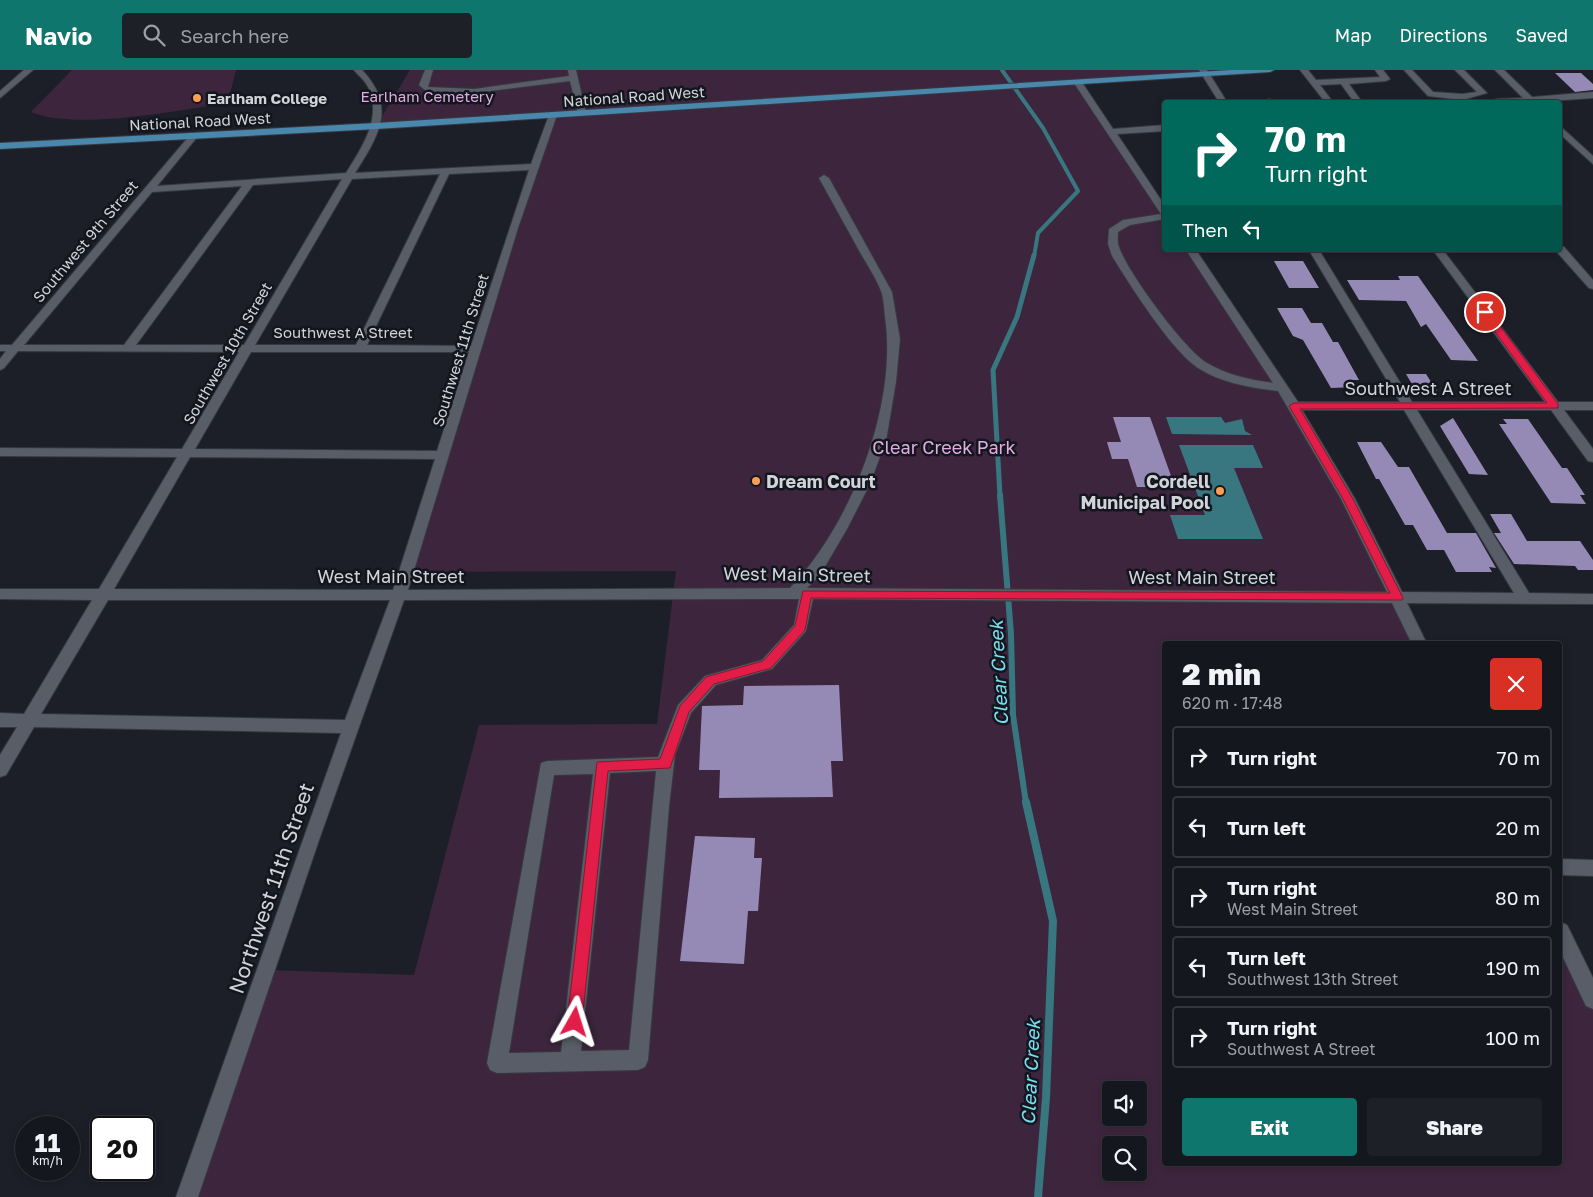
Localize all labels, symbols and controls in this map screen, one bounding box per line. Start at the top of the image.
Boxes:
search box [122,13,472,58]
text: Navio [25,21,92,50]
icon: search [140,21,168,49]
text: Search here [180,24,289,47]
text: Map [1335,24,1371,46]
text: Directions [1399,24,1487,46]
text: Saved [1515,24,1568,46]
street label: National Road West [563,82,705,110]
park label: Earlham Cemetery [360,87,494,105]
place label: Earlham College [207,89,327,107]
marker: Earlham College [191,92,203,104]
street label: National Road West [129,108,271,134]
text: 70 m [1265,118,1346,160]
icon: right [1182,120,1247,185]
text: Turn right [1265,160,1368,187]
street label: Southwest 9th Street [29,176,141,306]
icon: left [1238,215,1266,243]
text: Then [1182,218,1228,241]
street label: Southwest 11th Street [428,271,492,429]
street label: Southwest 10th Street [179,279,275,427]
pin [1464,291,1506,333]
icon: arrive [1471,298,1499,326]
street label: Southwest A Street [273,323,413,341]
street label: Southwest A Street [1344,377,1512,399]
park label: Clear Creek Park [872,436,1016,458]
place label: Dream Court [766,470,876,492]
place label: Cordell Municipal Pool [1081,470,1210,513]
marker: Dream Court [750,475,762,487]
marker: Cordell Municipal Pool [1214,485,1226,497]
street label: West Main Street [723,562,871,586]
street label: West Main Street [317,565,465,587]
street label: West Main Street [1128,566,1276,588]
water label: Clear Creek [984,617,1012,726]
text: 2 min [1182,656,1261,692]
button: close [1490,658,1542,710]
text: 620 m · 17:48 [1182,693,1282,713]
icon: right [1184,743,1212,771]
text: Turn right [1227,746,1317,769]
text: 70 m [1497,746,1540,769]
street label: Northwest 11th Street [223,779,319,997]
icon: left [1184,813,1212,841]
text: Turn left [1227,816,1306,839]
text: 20 m [1496,816,1540,839]
text: Turn right [1227,876,1317,899]
icon: right [1184,883,1212,911]
text: 80 m [1495,886,1540,909]
text: West Main Street [1227,899,1358,919]
text: Turn left [1227,946,1306,969]
icon: left [1184,953,1212,981]
text: 190 m [1486,956,1540,979]
text: Southwest 13th Street [1227,969,1398,989]
position arrow [548,995,600,1047]
water label: Clear Creek [1016,1016,1044,1125]
text: Turn right [1227,1016,1317,1039]
icon: right [1184,1023,1212,1051]
text: 100 m [1486,1026,1540,1049]
text: Southwest A Street [1227,1039,1376,1059]
map controls [1102,1081,1147,1181]
button: sound [1102,1081,1147,1126]
button: Exit [1182,1098,1357,1156]
button: Share [1367,1098,1542,1156]
speed limit sign: 20 [90,1116,155,1181]
text: 11 [35,1127,60,1158]
button: search [1102,1136,1147,1181]
text: km/h [32,1153,63,1168]

